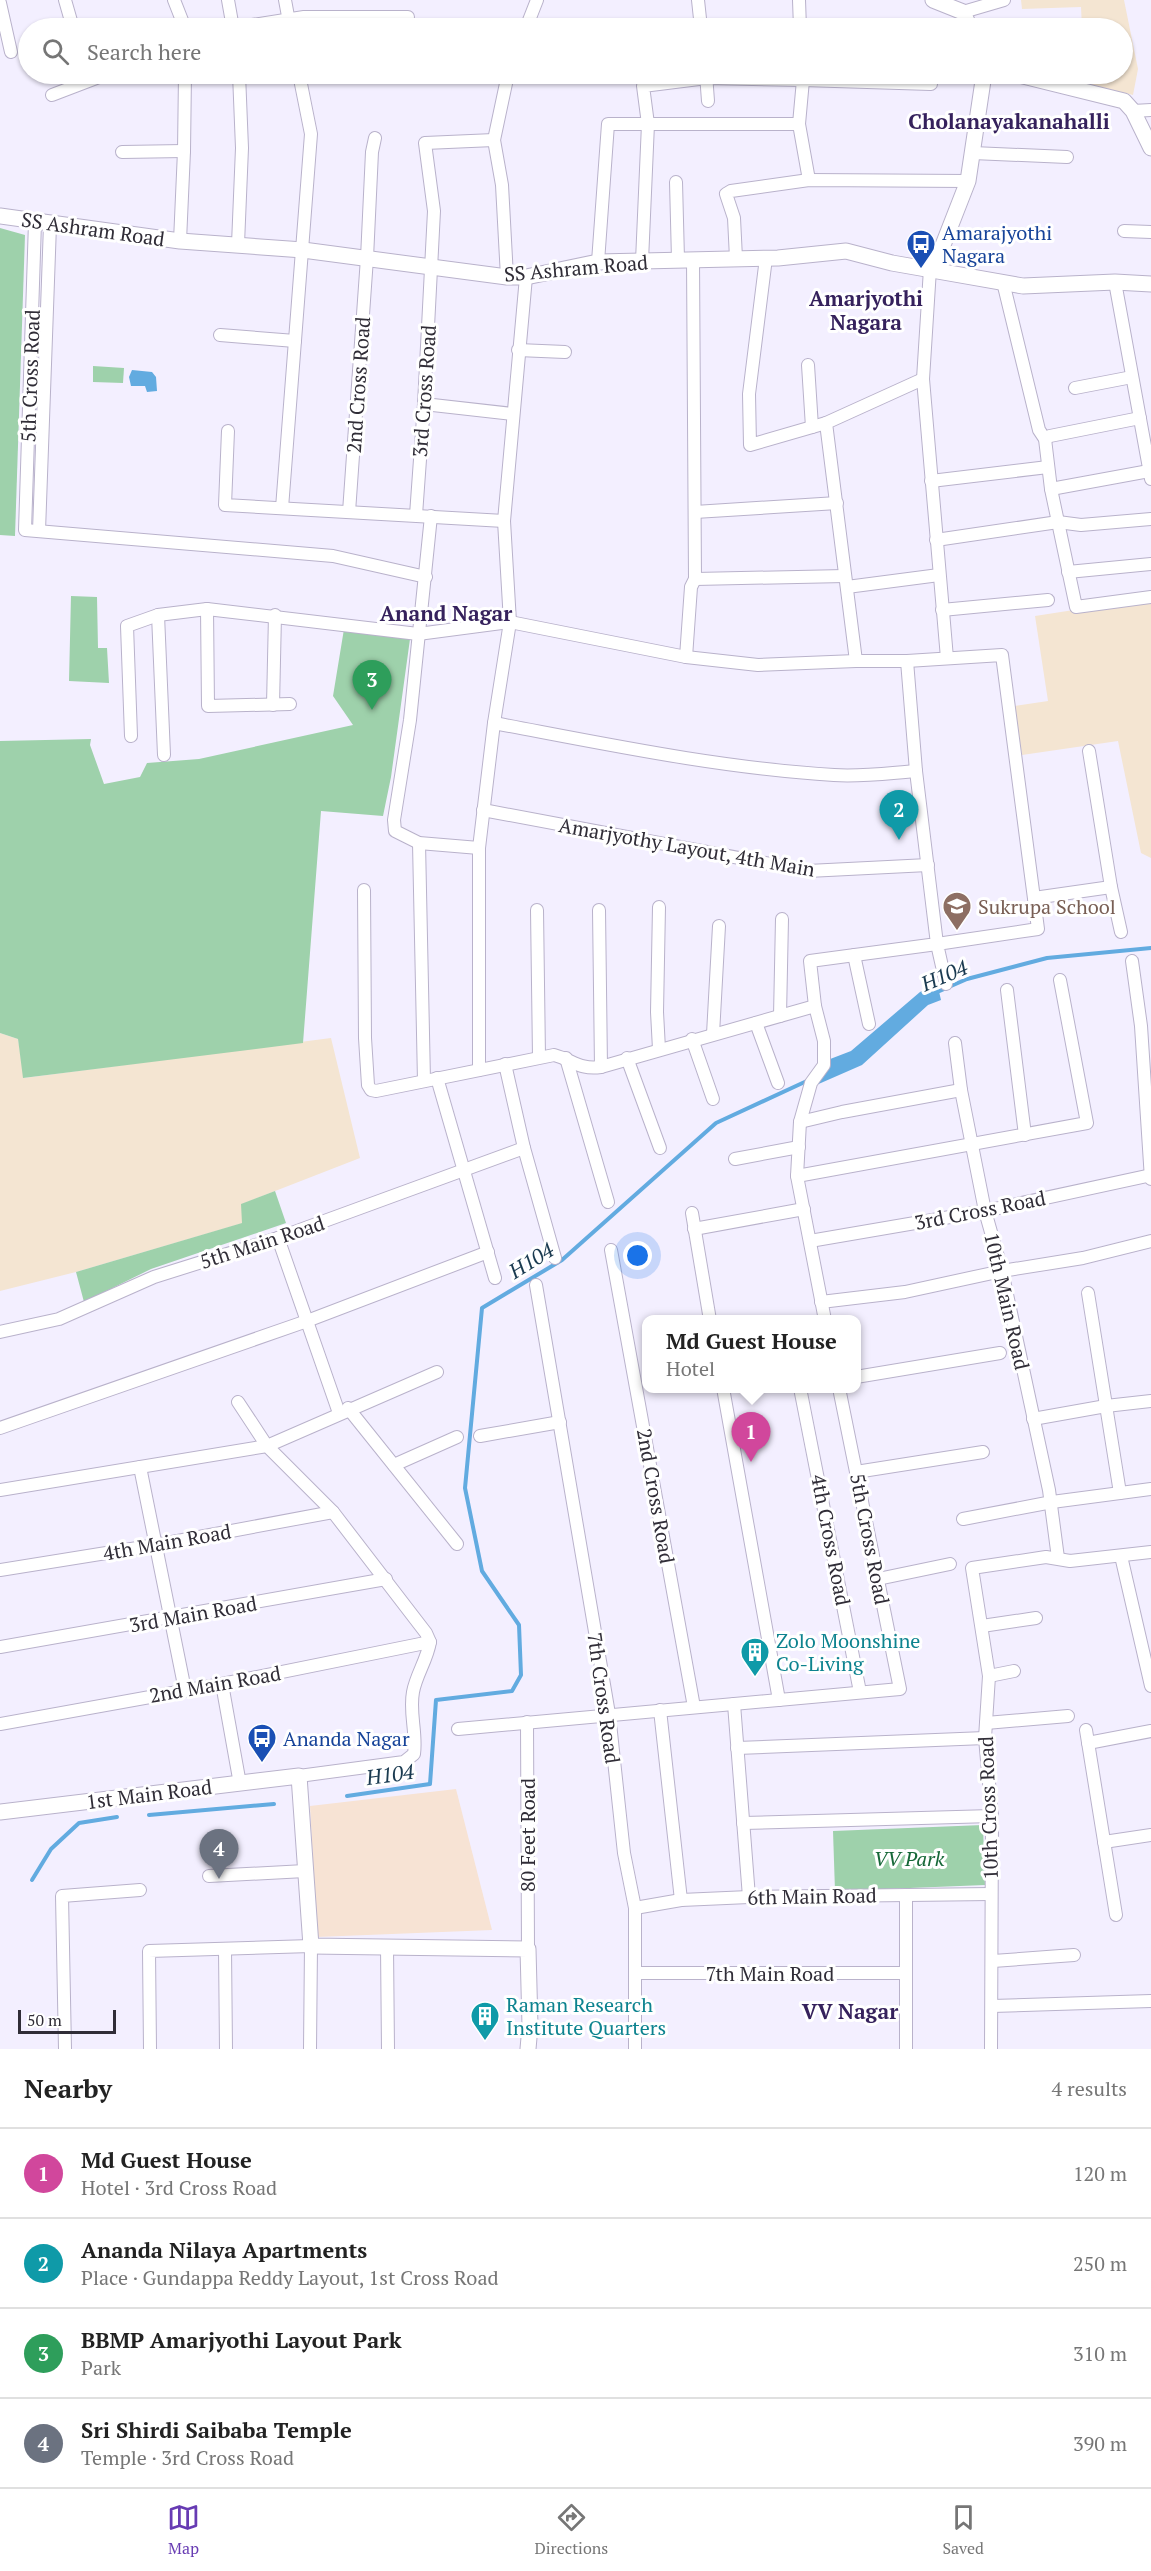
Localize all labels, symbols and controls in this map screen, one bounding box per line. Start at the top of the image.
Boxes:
search box [18,18,1133,84]
icon: search [39,35,72,68]
text: Search here [87,37,201,66]
district label: Cholanayakanahalli [908,107,1110,135]
street label: SS Ashram Road [20,206,166,252]
place label: Amarajyothi Nagara [942,219,1052,269]
bus stop icon: Amarajyothi Nagara [905,228,937,270]
street label: SS Ashram Road [503,248,649,288]
district label: Amarjyothi Nagara [809,284,923,336]
street label: 5th Cross Road [14,309,46,443]
street label: 2nd Cross Road [340,316,376,454]
street label: 3rd Cross Road [406,324,442,458]
district label: Anand Nagar [380,599,512,627]
pin: 3 [352,660,392,710]
pin: 2 [880,790,918,840]
street label: Amarjyothy Layout, 4th Main [557,811,817,883]
school or university icon: Sukrupa School [941,890,973,932]
place label: Sukrupa School [978,893,1116,920]
water label: H104 [915,953,972,998]
street label: 3rd Cross Road [912,1184,1048,1236]
street label: 5th Main Road [196,1209,328,1275]
street label: 10th Main Road [978,1230,1036,1372]
water label: H104 [502,1235,559,1285]
your location [623,1241,652,1270]
popup [642,1315,861,1393]
text: Md Guest House [666,1326,837,1355]
text: Hotel [666,1355,715,1382]
pin: 1 [732,1412,771,1462]
street label: 2nd Cross Road [631,1426,681,1566]
street label: 5th Cross Road [844,1471,896,1607]
street label: 4th Cross Road [805,1472,857,1608]
street label: 4th Main Road [101,1517,233,1567]
street label: 3rd Main Road [127,1589,259,1639]
place label: Zolo Moonshine Co-Living [776,1627,920,1677]
street label: 7th Cross Road [581,1631,627,1765]
building icon: Zolo Moonshine Co-Living [739,1636,771,1678]
street label: 2nd Main Road [147,1659,283,1709]
bus stop icon: Ananda Nagar [246,1722,278,1764]
place label: Ananda Nagar [283,1725,410,1752]
street label: 10th Cross Road [972,1736,1004,1880]
water label: H104 [363,1757,416,1791]
street label: 1st Main Road [85,1773,213,1815]
street label: 80 Feet Road [514,1778,541,1892]
pin: 4 [200,1830,238,1879]
park label: VV Park [874,1845,945,1872]
street label: 6th Main Road [747,1881,877,1911]
street label: 7th Main Road [706,1960,834,1987]
place label: Raman Research Institute Quarters [506,1991,666,2041]
district label: VV Nagar [802,1997,898,2025]
building icon: Raman Research Institute Quarters [469,2000,501,2042]
scale bar [18,2007,116,2034]
text: 50 m [27,2009,62,2031]
text: Nearby [24,2071,112,2105]
text: 4 results [1052,2075,1127,2102]
text: Md Guest House [81,2145,252,2174]
text: 1 [38,2160,49,2187]
text: 120 m [1073,2160,1127,2187]
text: Hotel · 3rd Cross Road [81,2174,277,2201]
text: Ananda Nilaya Apartments [81,2235,367,2264]
text: 2 [38,2250,49,2277]
text: 250 m [1073,2250,1127,2277]
text: Place · Gundappa Reddy Layout, 1st Cross Road [81,2264,499,2291]
text: BBMP Amarjyothi Layout Park [81,2325,402,2354]
text: 3 [38,2340,49,2367]
text: 310 m [1073,2340,1127,2367]
text: Park [81,2354,121,2381]
text: Sri Shirdi Saibaba Temple [81,2415,352,2444]
text: 4 [38,2430,49,2457]
text: 390 m [1073,2430,1127,2457]
text: Temple · 3rd Cross Road [81,2444,294,2471]
tab: Map [167,2501,200,2559]
tab: Directions [534,2501,608,2559]
tab: Saved [942,2501,984,2559]

